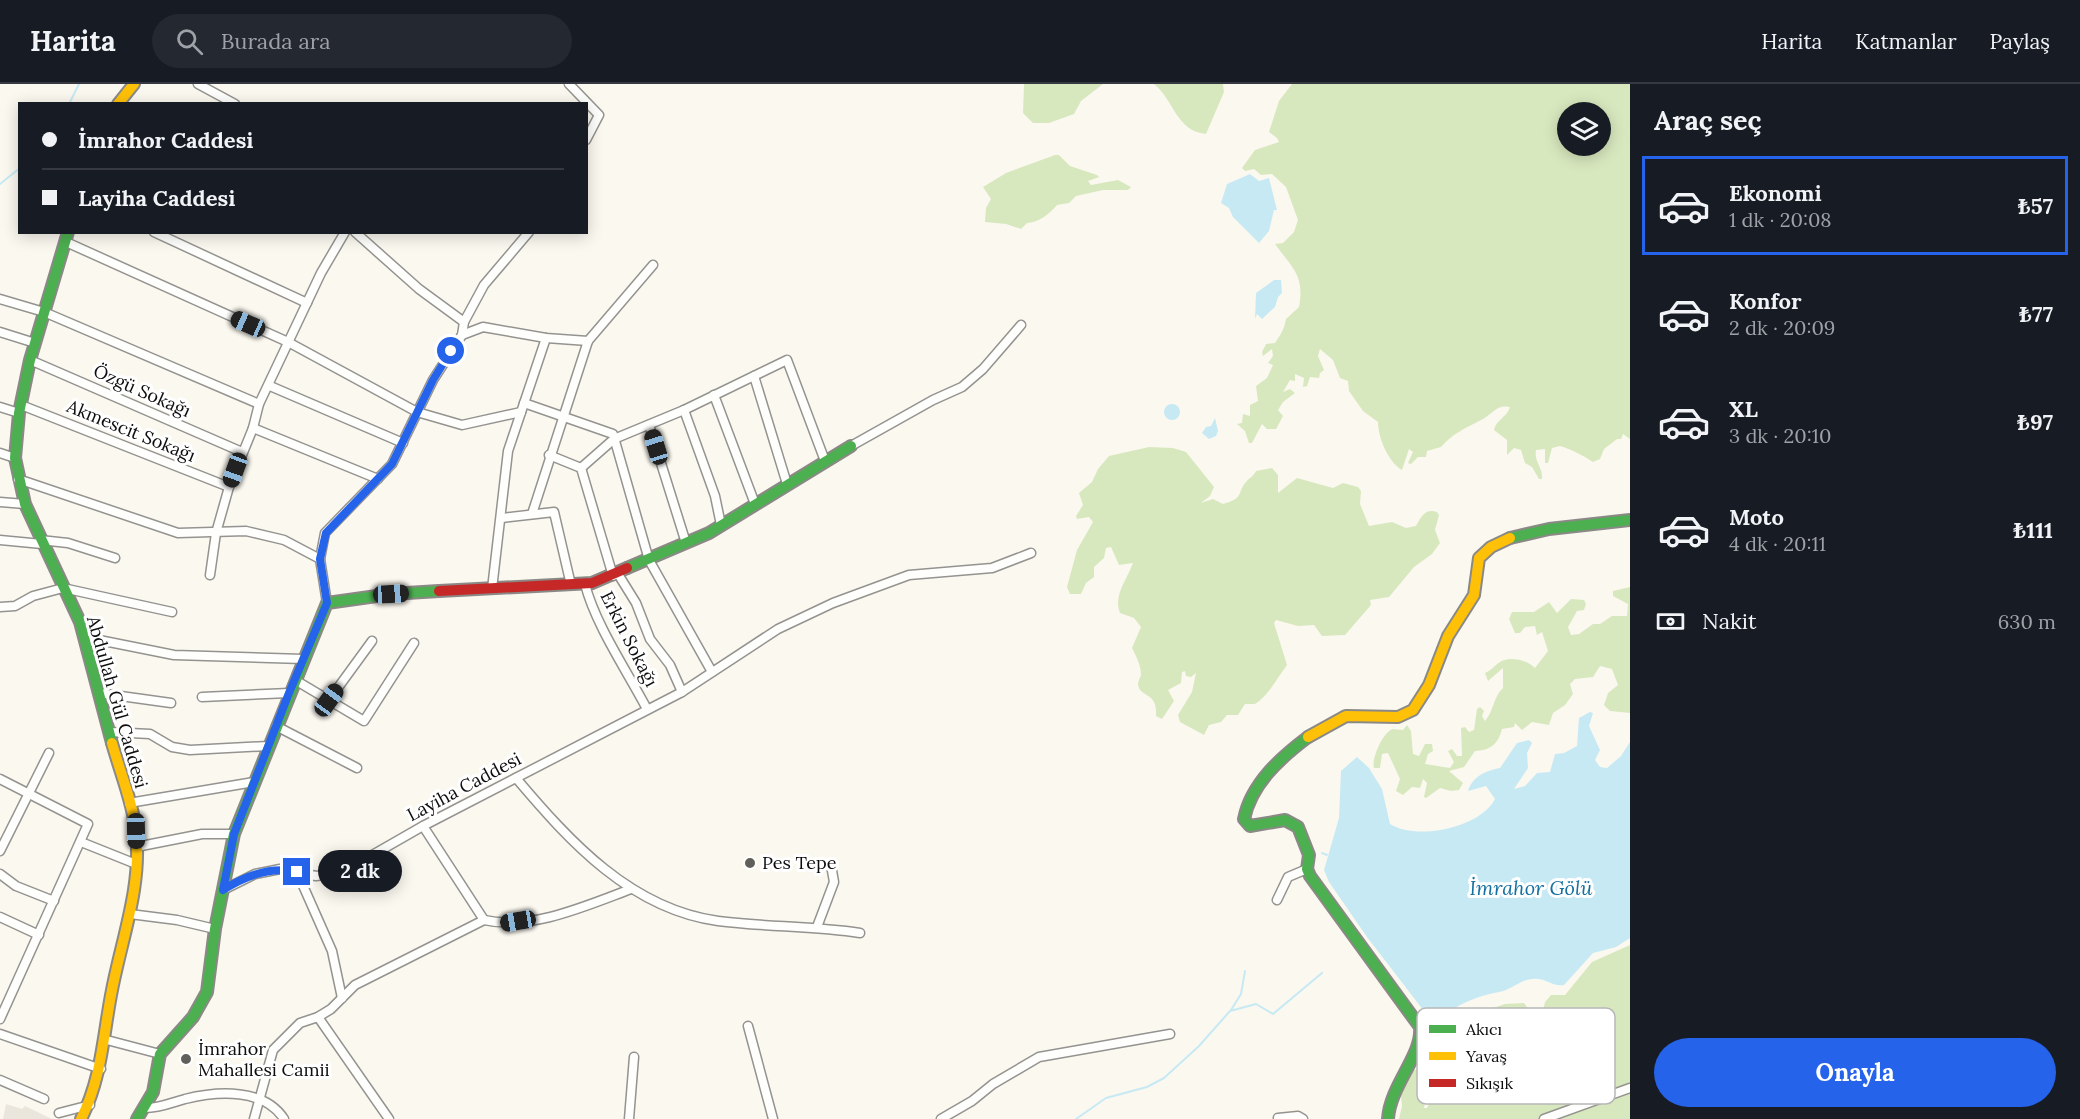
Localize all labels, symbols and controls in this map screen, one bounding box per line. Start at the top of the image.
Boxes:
search box [152,14,572,68]
text: Harita [30,23,116,59]
icon: search [173,25,206,58]
text: Burada ara [221,27,331,55]
text: Harita [1761,28,1822,55]
text: Katmanlar [1855,28,1957,55]
text: Paylaş [1990,28,2050,55]
map controls [1557,102,1611,156]
button: layers [1557,102,1611,156]
text: Araç seç [1654,103,1762,137]
text: İmrahor Caddesi [78,126,254,154]
icon: car [1657,179,1711,233]
text: Ekonomi [1729,179,1822,207]
text: Layiha Caddesi [78,184,235,212]
text: ₺57 [2018,192,2053,220]
text: 1 dk · 20:08 [1729,207,1832,232]
icon: car [1657,287,1711,341]
text: Konfor [1729,287,1802,315]
text: ₺77 [2019,300,2053,328]
car [228,308,268,340]
text: 2 dk · 20:09 [1729,315,1835,340]
route start [437,337,464,364]
street label: Özgü Sokağı [90,359,194,422]
street label: Akmescit Sokağı [63,394,199,467]
icon: car [1657,395,1711,449]
text: XL [1729,395,1758,423]
text: ₺97 [2017,408,2053,436]
text: 3 dk · 20:10 [1729,423,1831,448]
car [642,427,670,467]
car [220,450,250,490]
icon: car [1657,503,1711,557]
text: Moto [1729,503,1784,531]
text: ₺111 [2013,516,2053,544]
text: 4 dk · 20:11 [1729,531,1826,556]
car [373,584,409,604]
street label: Erkin Sokağı [595,587,663,691]
icon: cash [1654,605,1687,638]
text: Nakit [1702,607,1757,635]
text: 630 m [1998,609,2056,634]
street label: Abdullah Gül Caddesi [82,612,153,791]
car [311,680,347,720]
street label: Layiha Caddesi [403,747,525,826]
car [127,813,145,849]
callout: 2 dk [318,851,402,893]
place label: Pes Tepe [762,851,837,874]
marker: Pes Tepe [743,856,757,870]
route end [283,858,310,885]
text: 2 dk [340,858,380,883]
water label: İmrahor Gölü [1470,875,1593,900]
car [499,909,537,933]
legend [1417,1008,1615,1104]
text: Akıcı [1465,1019,1502,1039]
place label: İmrahor Mahallesi Camii [198,1037,330,1081]
button: Onayla [1654,1038,2056,1107]
text: Yavaş [1465,1046,1507,1066]
marker: İmrahor Mahallesi Camii [179,1052,193,1066]
text: Sıkışık [1466,1073,1513,1093]

